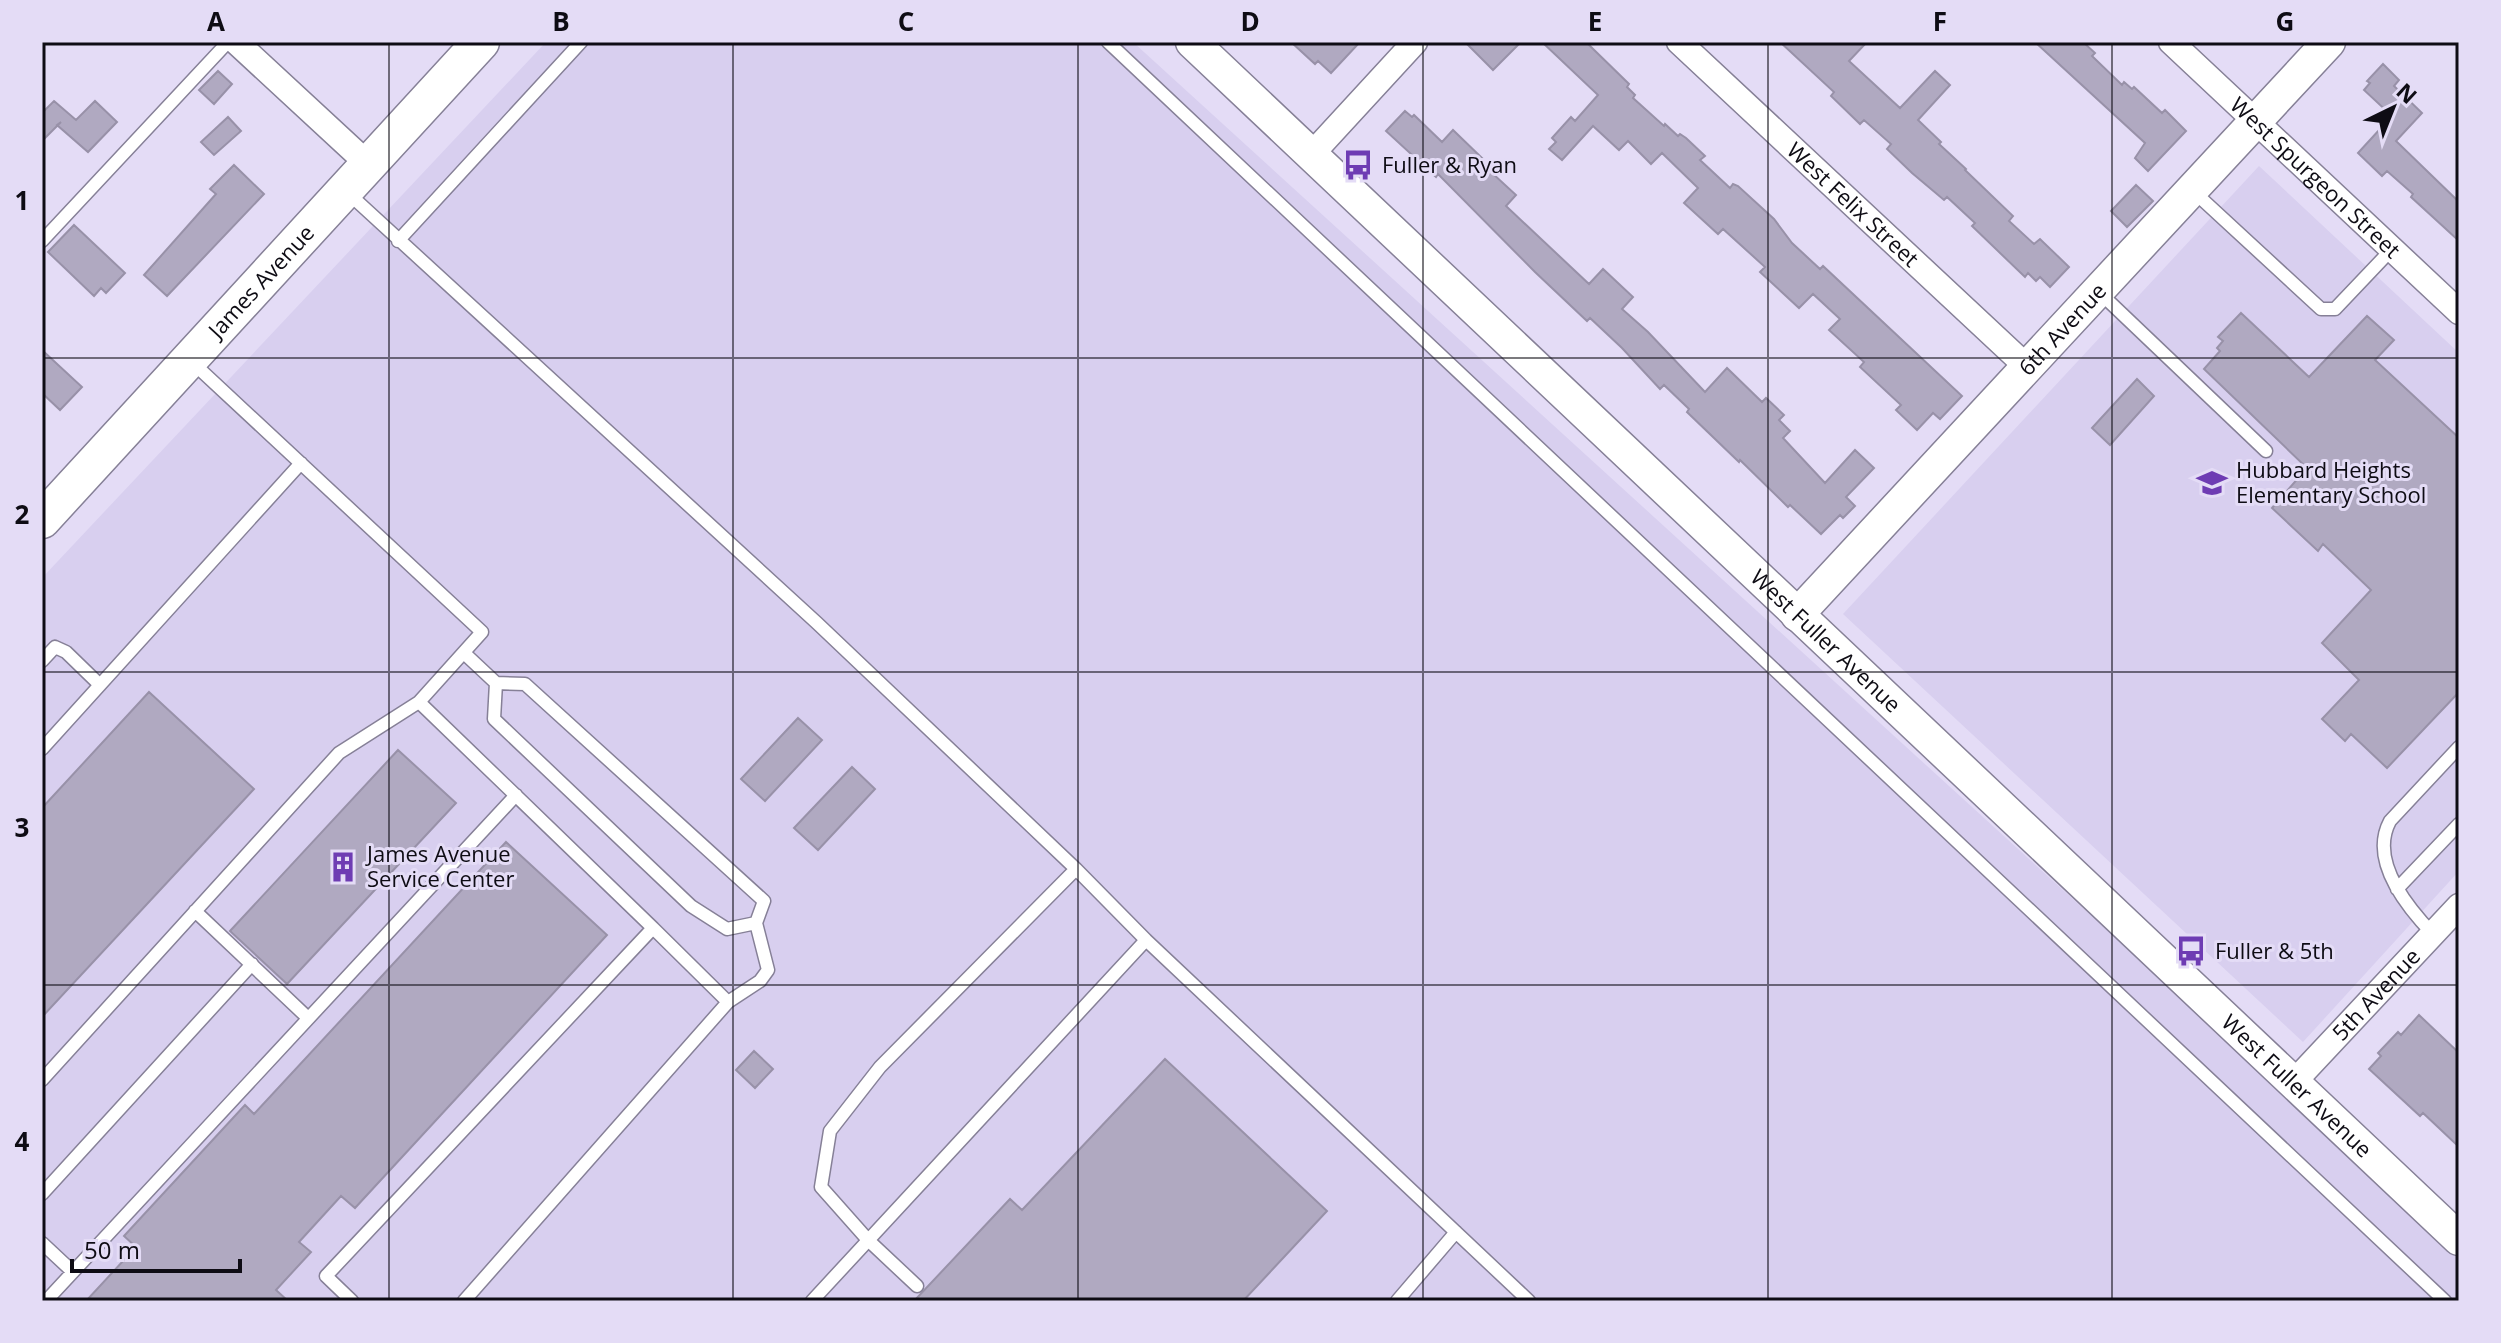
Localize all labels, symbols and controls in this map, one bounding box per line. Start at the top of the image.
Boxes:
text: A [207,3,225,39]
text: B [552,3,570,39]
text: C [898,3,914,39]
text: D [1240,3,1260,39]
text: E [1588,3,1602,39]
text: F [1933,3,1947,39]
text: G [2276,3,2294,39]
north arrow [2353,68,2433,148]
text: N [2391,76,2424,110]
street label: West Spurgeon Street [2225,89,2408,264]
street label: West Felix Street [1781,135,1926,273]
bus stop icon: Fuller & Ryan [1341,148,1375,182]
place label: Fuller & Ryan [1382,149,1517,179]
text: 1 [15,182,29,218]
street label: James Avenue [199,218,320,345]
street label: 6th Avenue [2011,276,2112,381]
place label: Hubbard Heights Elementary School [2236,454,2426,509]
school or university icon: Hubbard Heights Elementary School [2195,466,2229,500]
text: 2 [15,496,30,532]
street label: West Fuller Avenue [1745,562,1908,718]
text: 3 [15,809,29,845]
place label: James Avenue Service Center [365,838,514,893]
building icon: James Avenue Service Center [326,850,360,884]
bus stop icon: Fuller & 5th [2174,934,2208,968]
place label: Fuller & 5th [2215,935,2334,965]
street label: 5th Avenue [2325,941,2426,1046]
street label: West Fuller Avenue [2216,1007,2379,1163]
text: 4 [15,1123,30,1159]
scale bar [72,1223,240,1273]
text: 50 m [84,1233,140,1266]

